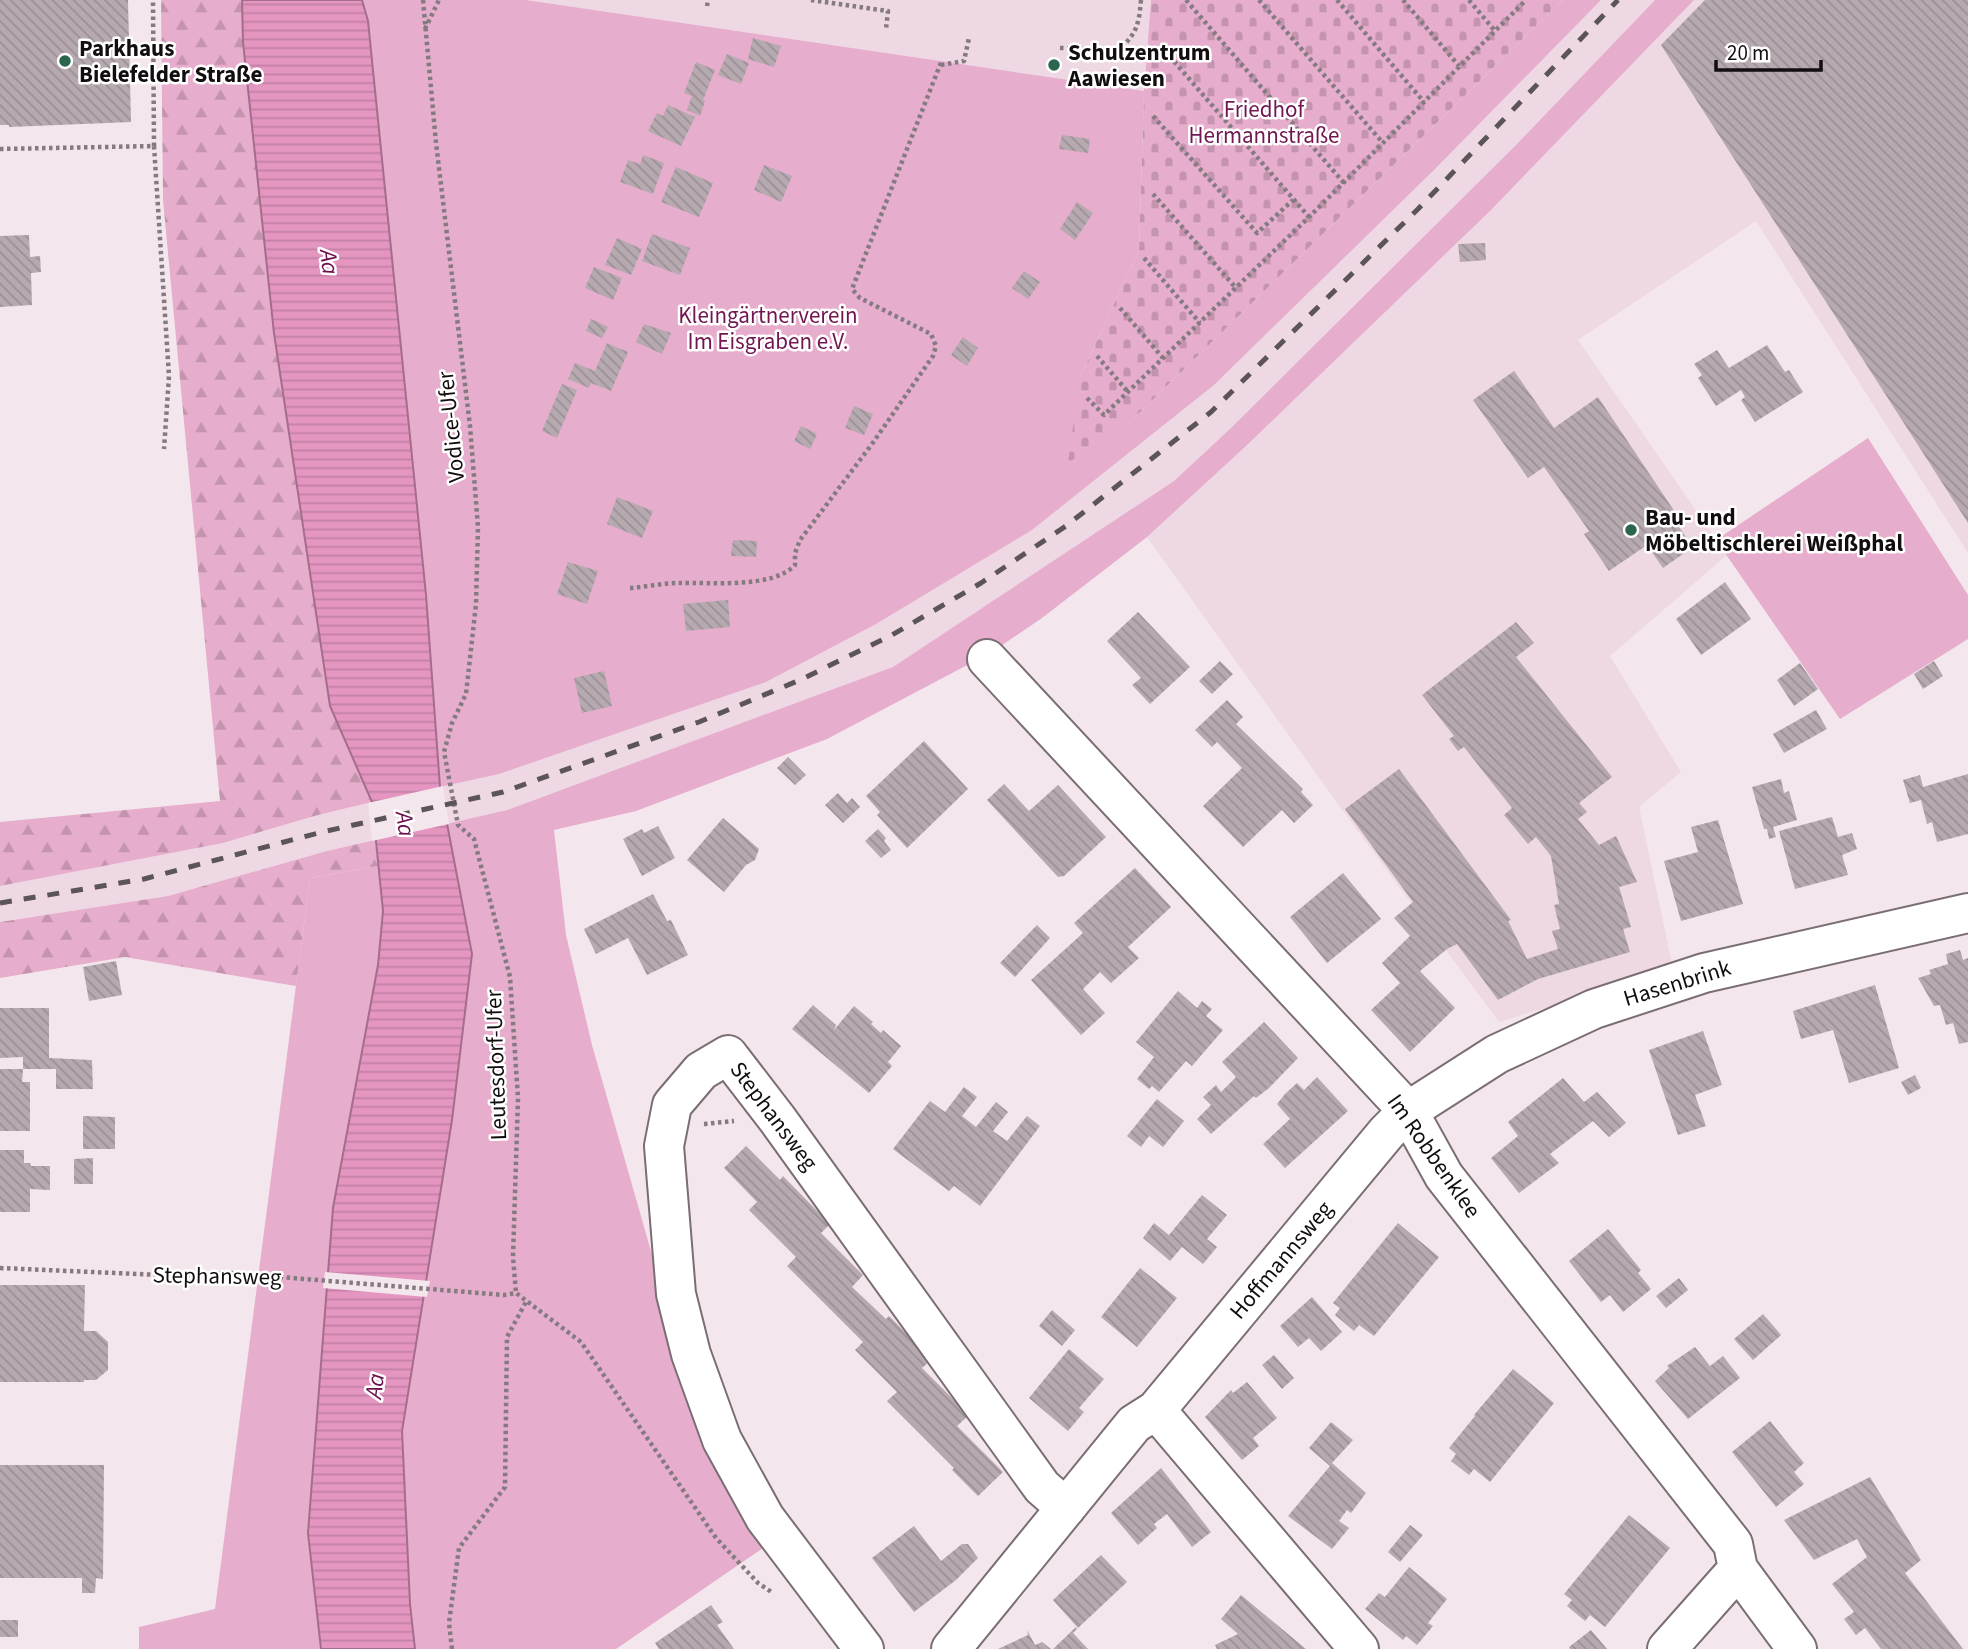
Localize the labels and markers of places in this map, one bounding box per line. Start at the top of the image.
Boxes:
place label: Parkhaus Bielefelder Straße [79,32,263,91]
place label: Schulzentrum Aawiesen [1067,36,1211,95]
marker: Parkhaus Bielefelder Straße [57,53,73,69]
marker: Schulzentrum Aawiesen [1046,57,1062,73]
place label: Bau- und Möbeltischlerei Weißphal [1645,501,1903,560]
marker: Bau- und Möbeltischlerei Weißphal [1623,522,1639,538]

